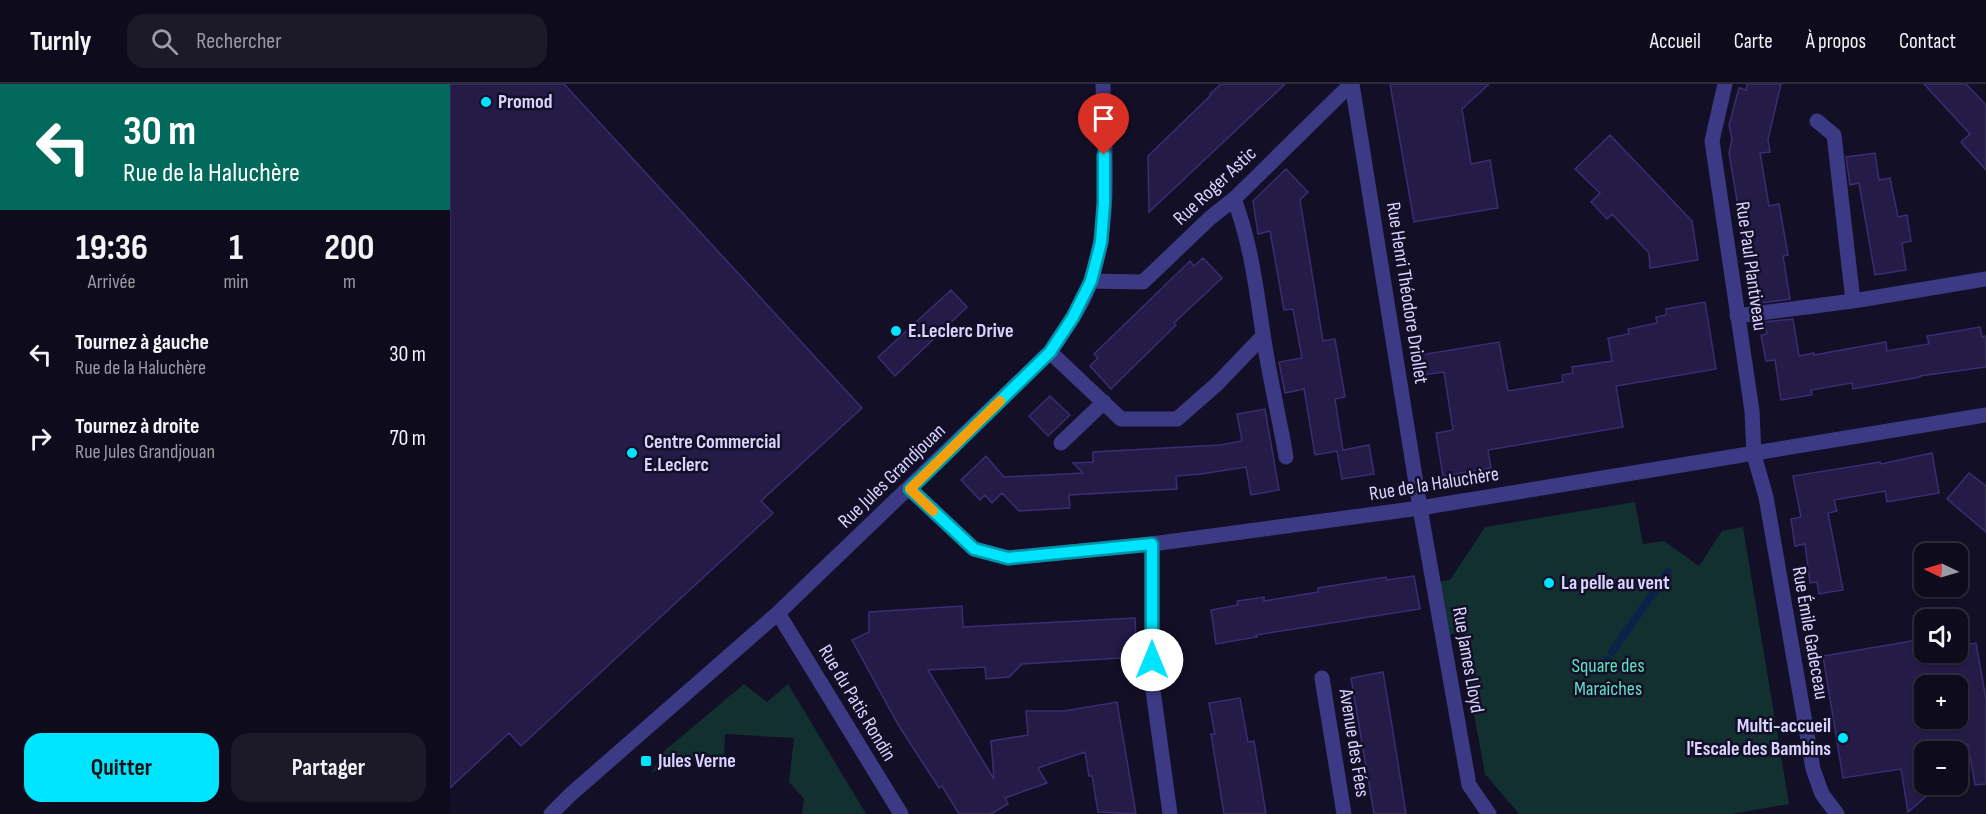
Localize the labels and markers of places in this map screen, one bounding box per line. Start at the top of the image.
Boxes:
place label: Promod [498,90,552,114]
pin [1078,93,1129,155]
marker: Promod [479,95,493,109]
place label: E.Leclerc Drive [908,319,1013,343]
marker: E.Leclerc Drive [889,324,903,338]
place label: Centre Commercial E.Leclerc [644,430,780,477]
marker: Centre Commercial E.Leclerc [625,446,639,460]
place label: La pelle au vent [1561,571,1670,595]
marker: La pelle au vent [1542,576,1556,590]
place label: Multi-accueil l'Escale des Bambins [1686,714,1831,761]
marker: Multi-accueil l'Escale des Bambins [1836,731,1850,745]
place label: Jules Verne [657,749,736,773]
marker: Jules Verne [639,754,653,768]

